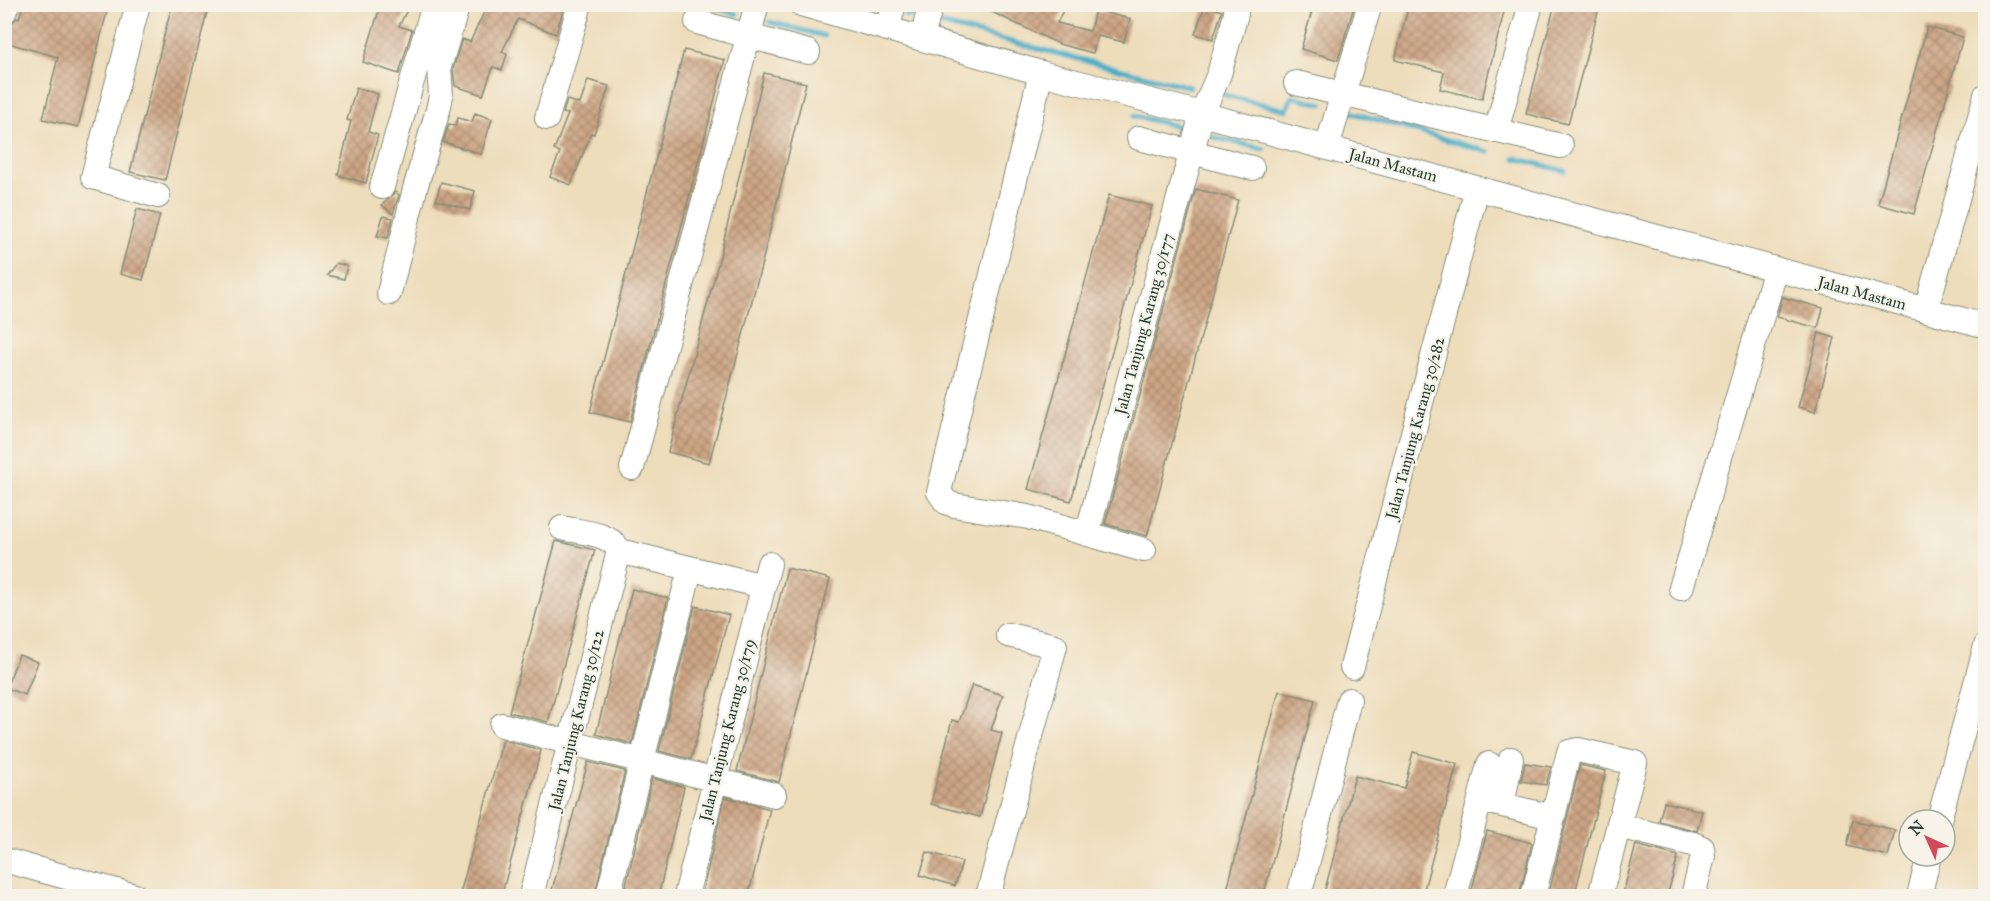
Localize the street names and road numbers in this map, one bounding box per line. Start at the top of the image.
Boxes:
street label: Jalan Mastam [1344,144,1440,187]
street label: Jalan Tanjung Karang 30/177 [1110,231,1178,419]
street label: Jalan Mastam [1813,272,1909,315]
street label: Jalan Tanjung Karang 30/282 [1381,335,1450,524]
street label: Jalan Tanjung Karang 30/122 [544,627,609,815]
street label: Jalan Tanjung Karang 30/179 [695,637,760,825]

